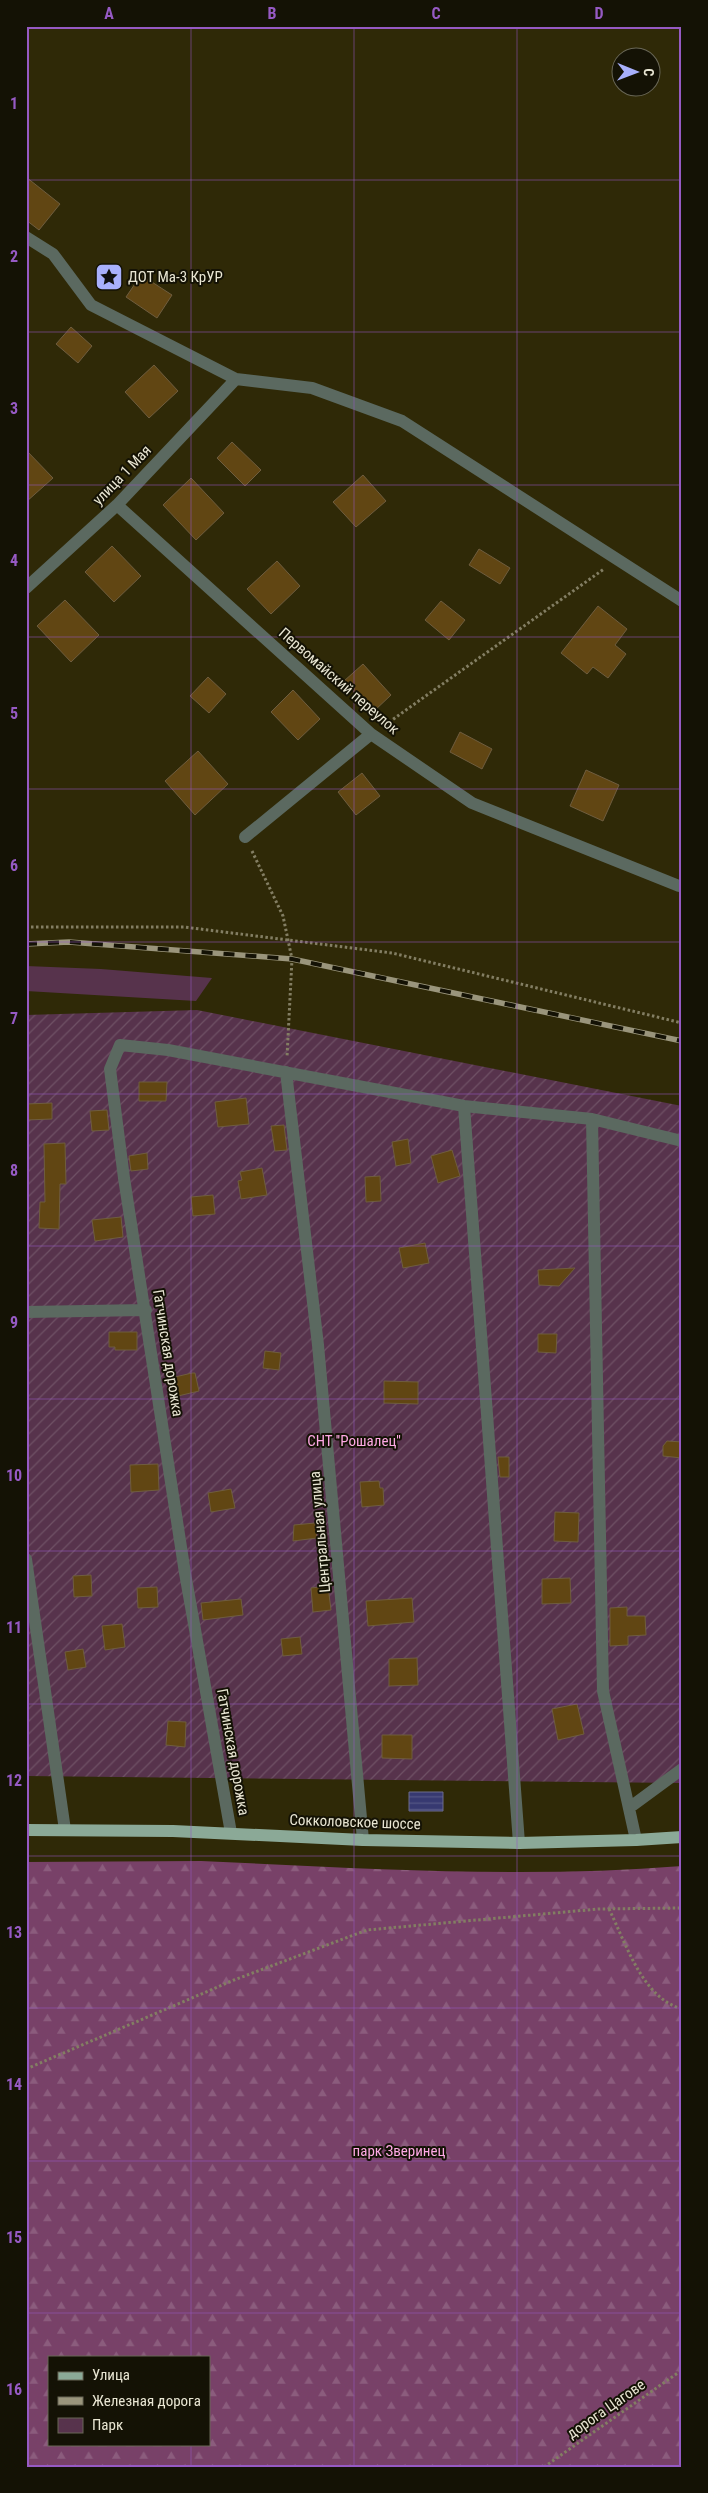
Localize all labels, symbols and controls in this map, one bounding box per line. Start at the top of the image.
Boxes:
text: A [104,4,114,23]
text: B [268,4,277,23]
text: C [431,4,441,23]
text: D [594,4,604,23]
north arrow [610,48,660,98]
text: С [641,68,657,76]
text: 1 [10,94,18,113]
text: 2 [10,247,18,266]
place icon: ДОТ Ма-3 КрУР [94,262,124,292]
place label: ДОТ Ма-3 КрУР [128,268,223,286]
text: 3 [10,399,18,418]
street label: улица 1 Мая [89,441,155,509]
text: 4 [10,551,18,570]
street label: Первомайский переулок [275,624,403,738]
text: 5 [10,704,18,723]
text: 6 [10,856,18,875]
text: 7 [10,1009,18,1028]
text: 8 [10,1161,18,1180]
street label: Гатчинская дорожка [149,1288,187,1418]
text: 9 [10,1313,18,1332]
park label: СНТ ''Рошалец'' [307,1432,401,1450]
text: 10 [6,1466,22,1485]
street label: Центральная улица [306,1471,334,1593]
text: 11 [6,1618,22,1637]
street label: Гатчинская дорожка [213,1687,253,1817]
text: 12 [6,1771,22,1790]
street label: Сокколовское шоссе [289,1811,421,1833]
text: 13 [6,1923,22,1942]
text: 14 [6,2075,22,2094]
park label: парк Зверинец [353,2142,446,2160]
text: 15 [6,2228,22,2247]
legend [48,2356,210,2446]
text: Улица [92,2366,130,2384]
street label: дорога Цагове [564,2376,648,2442]
text: 16 [6,2380,22,2399]
text: Железная дорога [92,2392,201,2410]
text: Парк [92,2416,123,2434]

